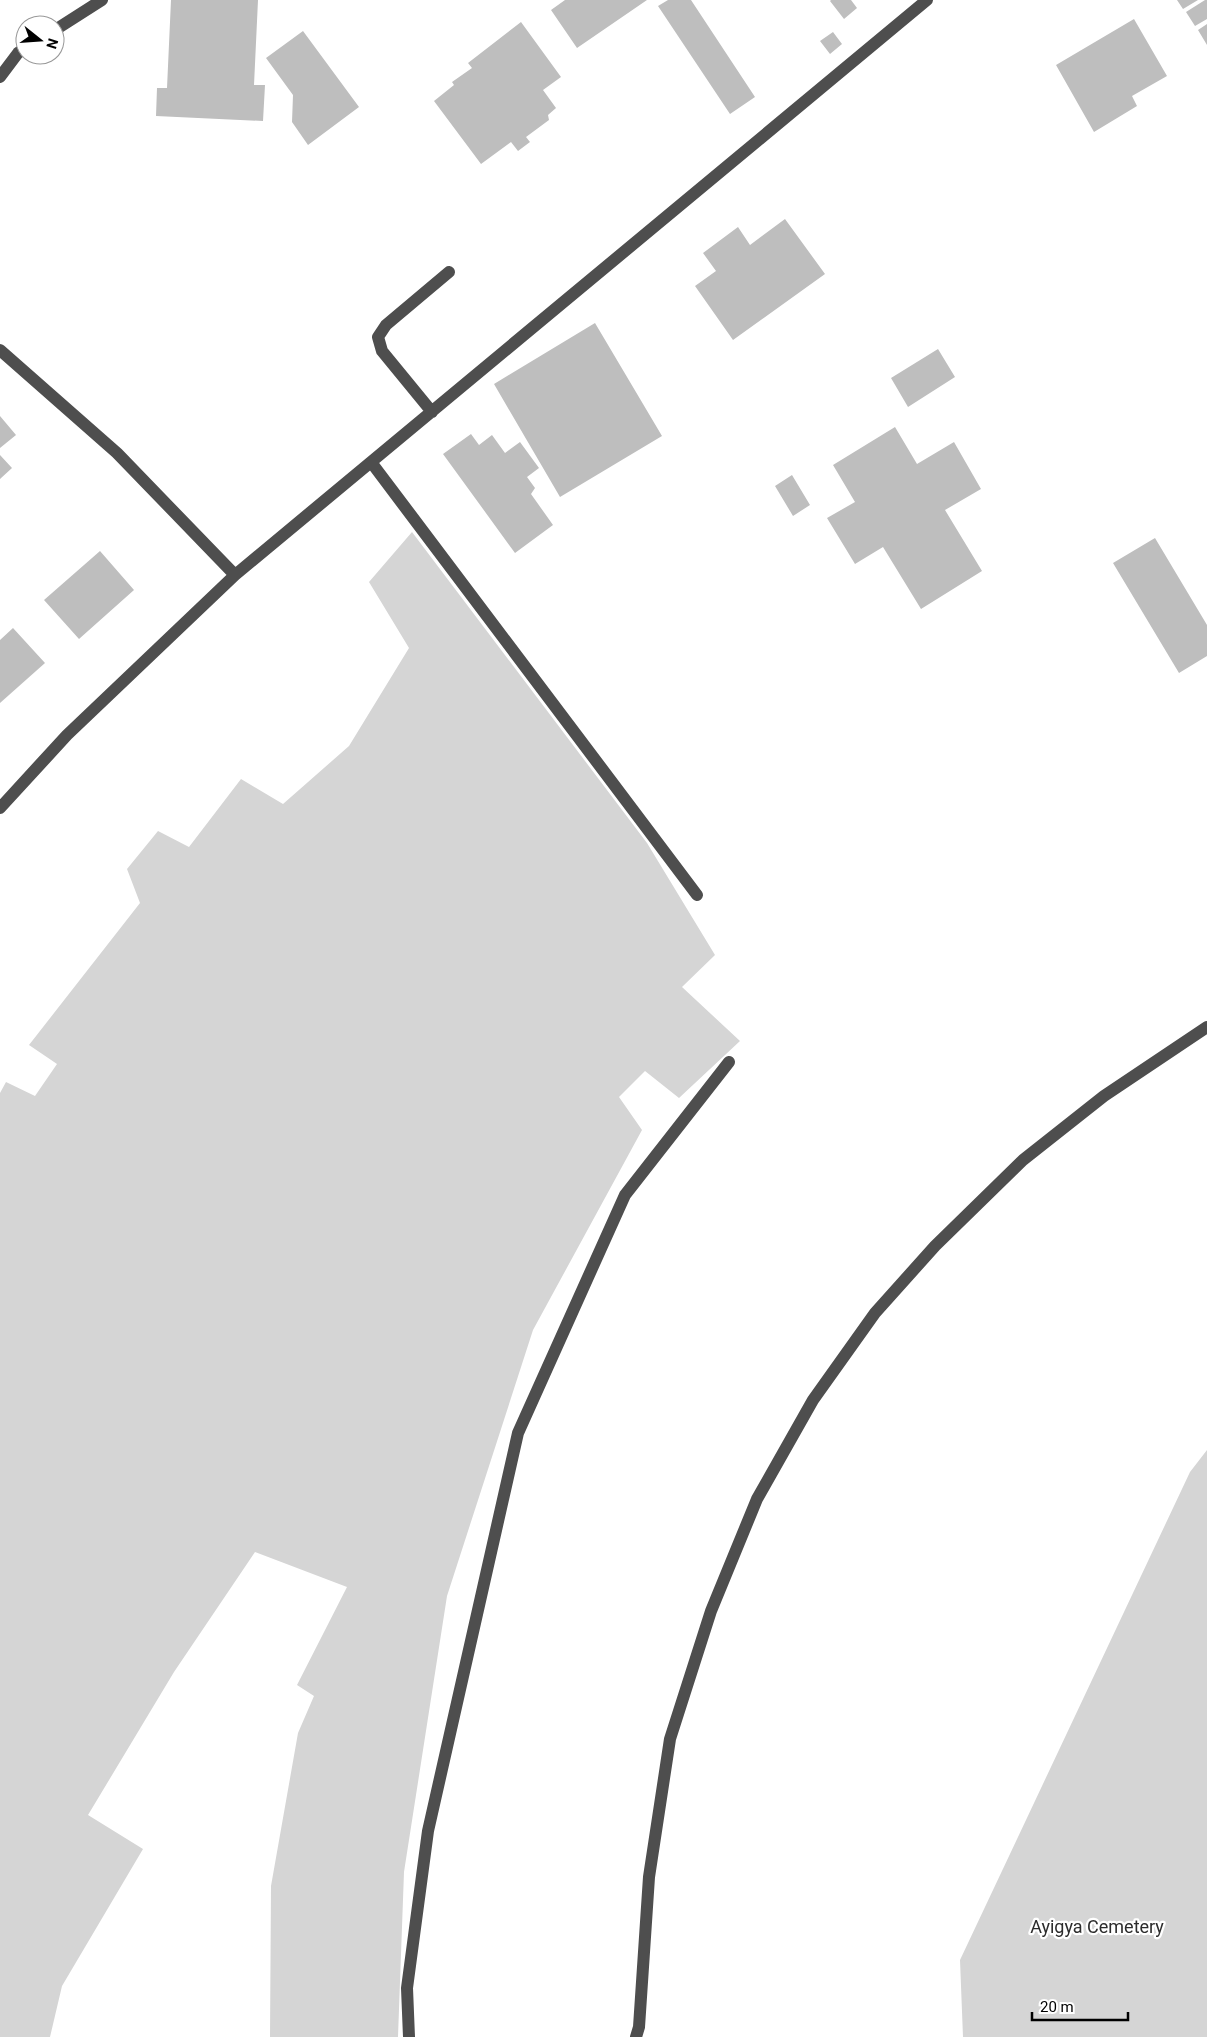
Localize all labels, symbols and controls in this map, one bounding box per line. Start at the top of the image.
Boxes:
north arrow [15,15,65,65]
text: N [43,37,62,51]
park label: Ayigya Cemetery [1030,1916,1164,1937]
scale bar [1032,1990,1128,2022]
text: 20 m [1040,1998,1074,2016]

